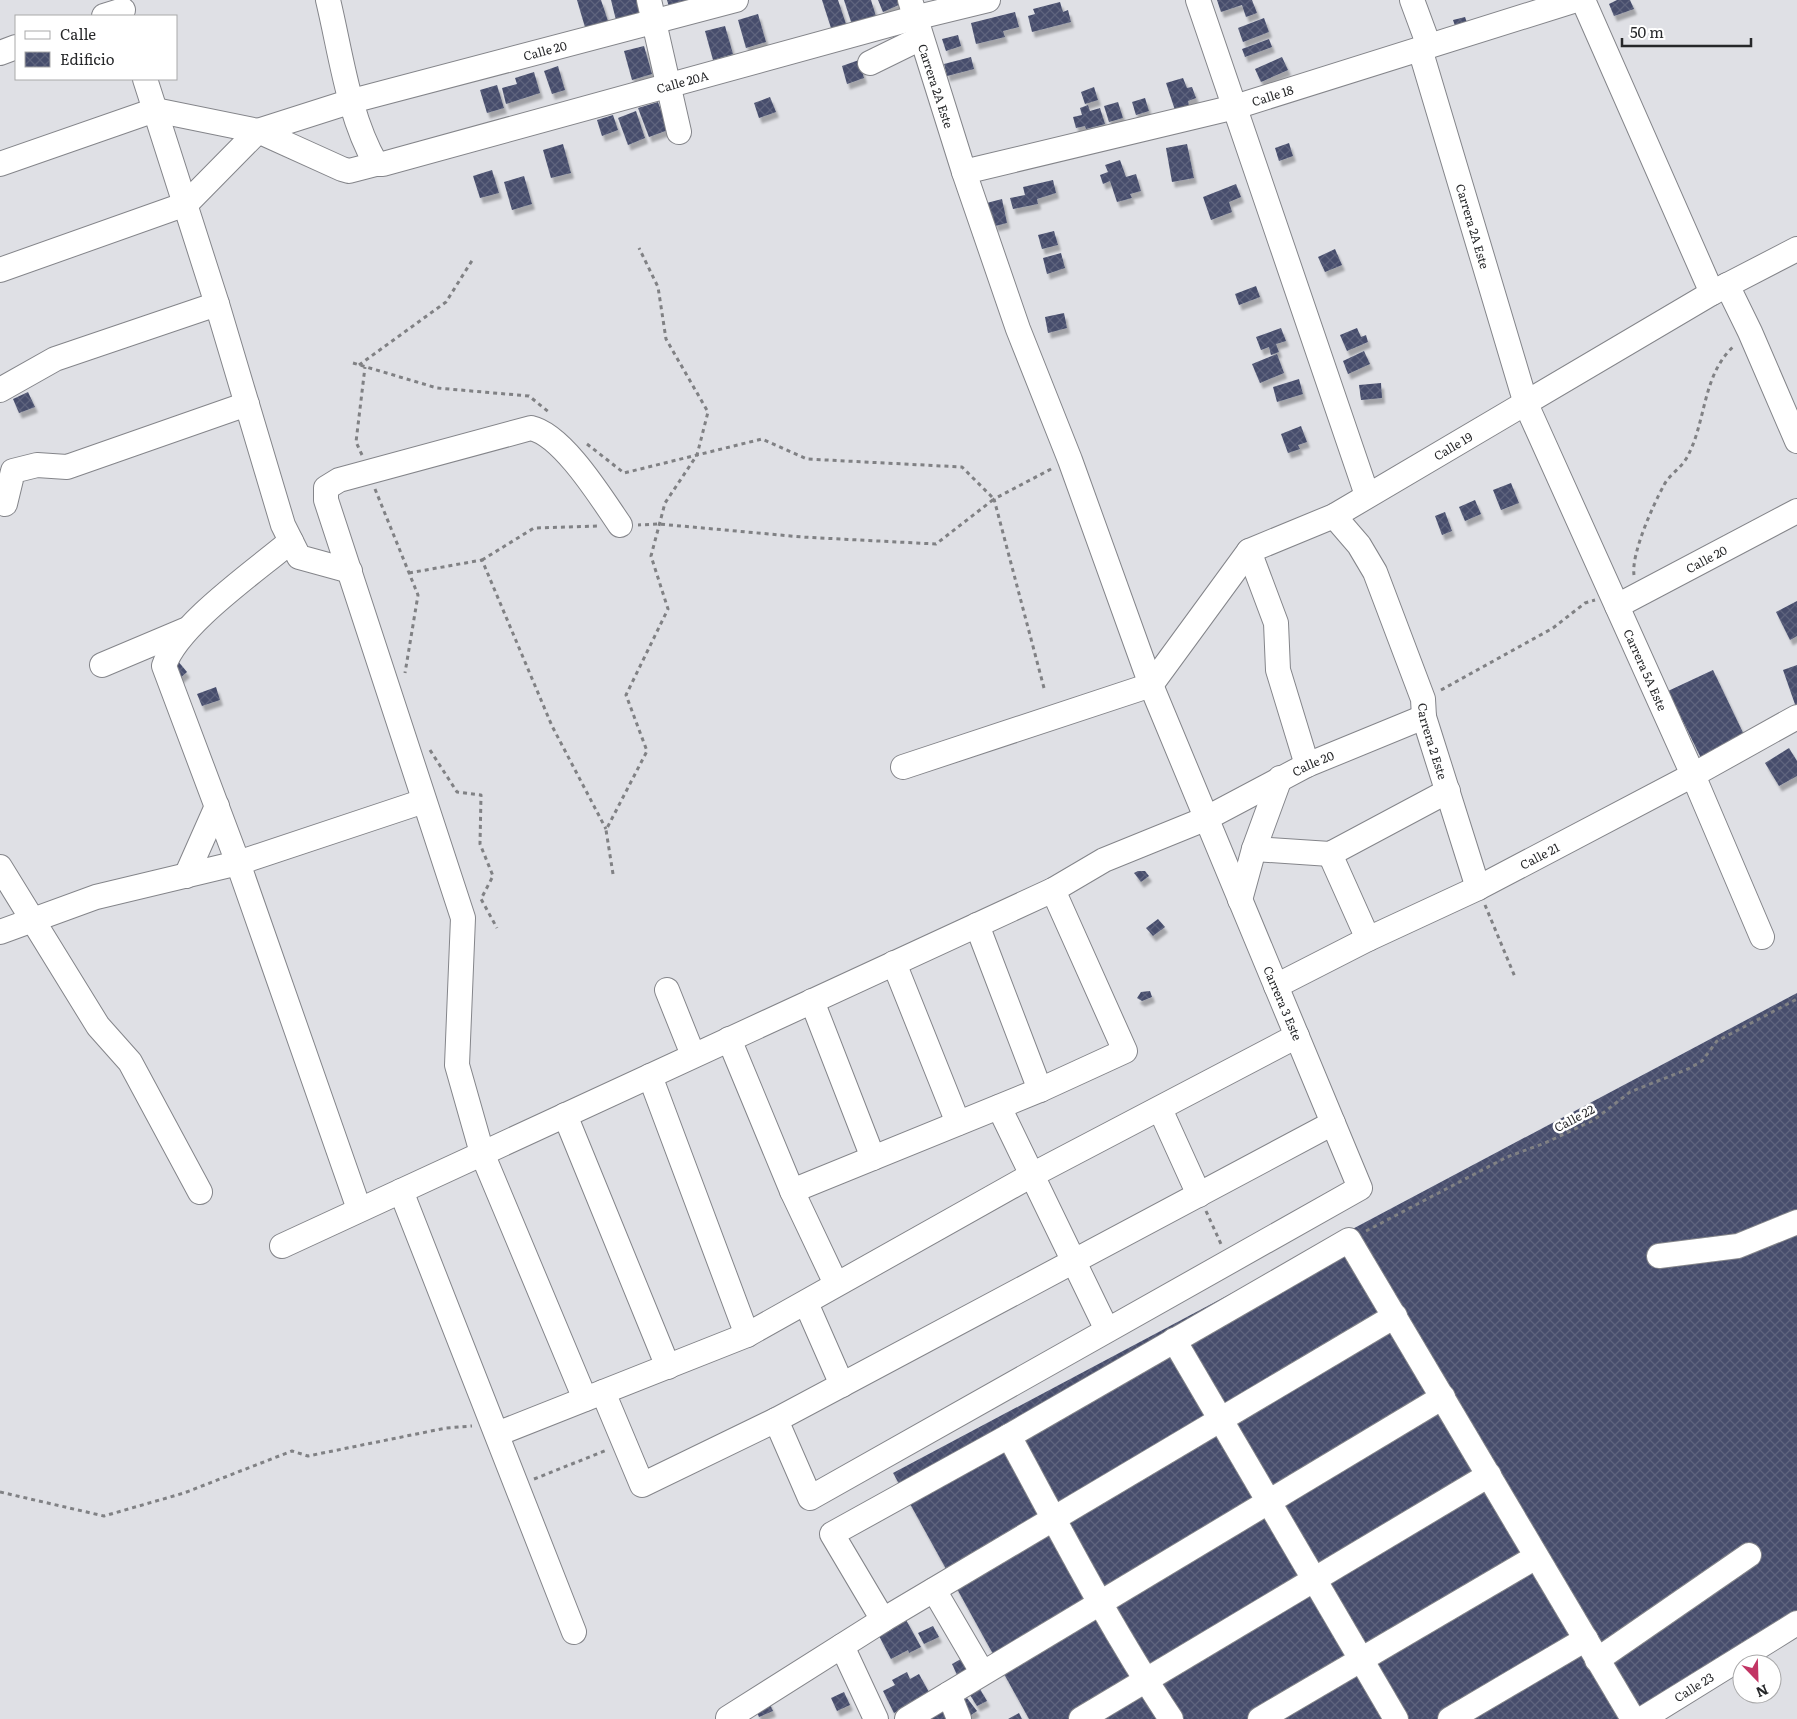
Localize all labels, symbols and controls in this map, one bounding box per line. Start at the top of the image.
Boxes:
legend [15,15,178,80]
scale bar [1622,15,1751,47]
text: 50 m [1630,20,1664,43]
text: Calle [60,22,96,45]
street label: Calle 20 [521,36,569,65]
street label: Carrera 2A Este [914,41,958,131]
text: Edificio [60,47,115,70]
street label: Calle 20A [654,66,710,97]
street label: Calle 18 [1249,80,1296,110]
street label: Carrera 2A Este [1452,182,1494,271]
street label: Calle 19 [1430,427,1476,464]
street label: Calle 20 [1683,541,1730,577]
street label: Carrera 5A Este [1619,626,1672,714]
street label: Carrera 2 Este [1414,703,1452,782]
street label: Calle 20 [1289,746,1337,780]
street label: Calle 21 [1517,838,1562,874]
street label: Carrera 3 Este [1259,963,1307,1043]
street label: Calle 22 [1551,1100,1597,1136]
north arrow [1732,1654,1782,1704]
street label: Calle 23 [1670,1668,1717,1706]
text: N [1753,1680,1772,1703]

